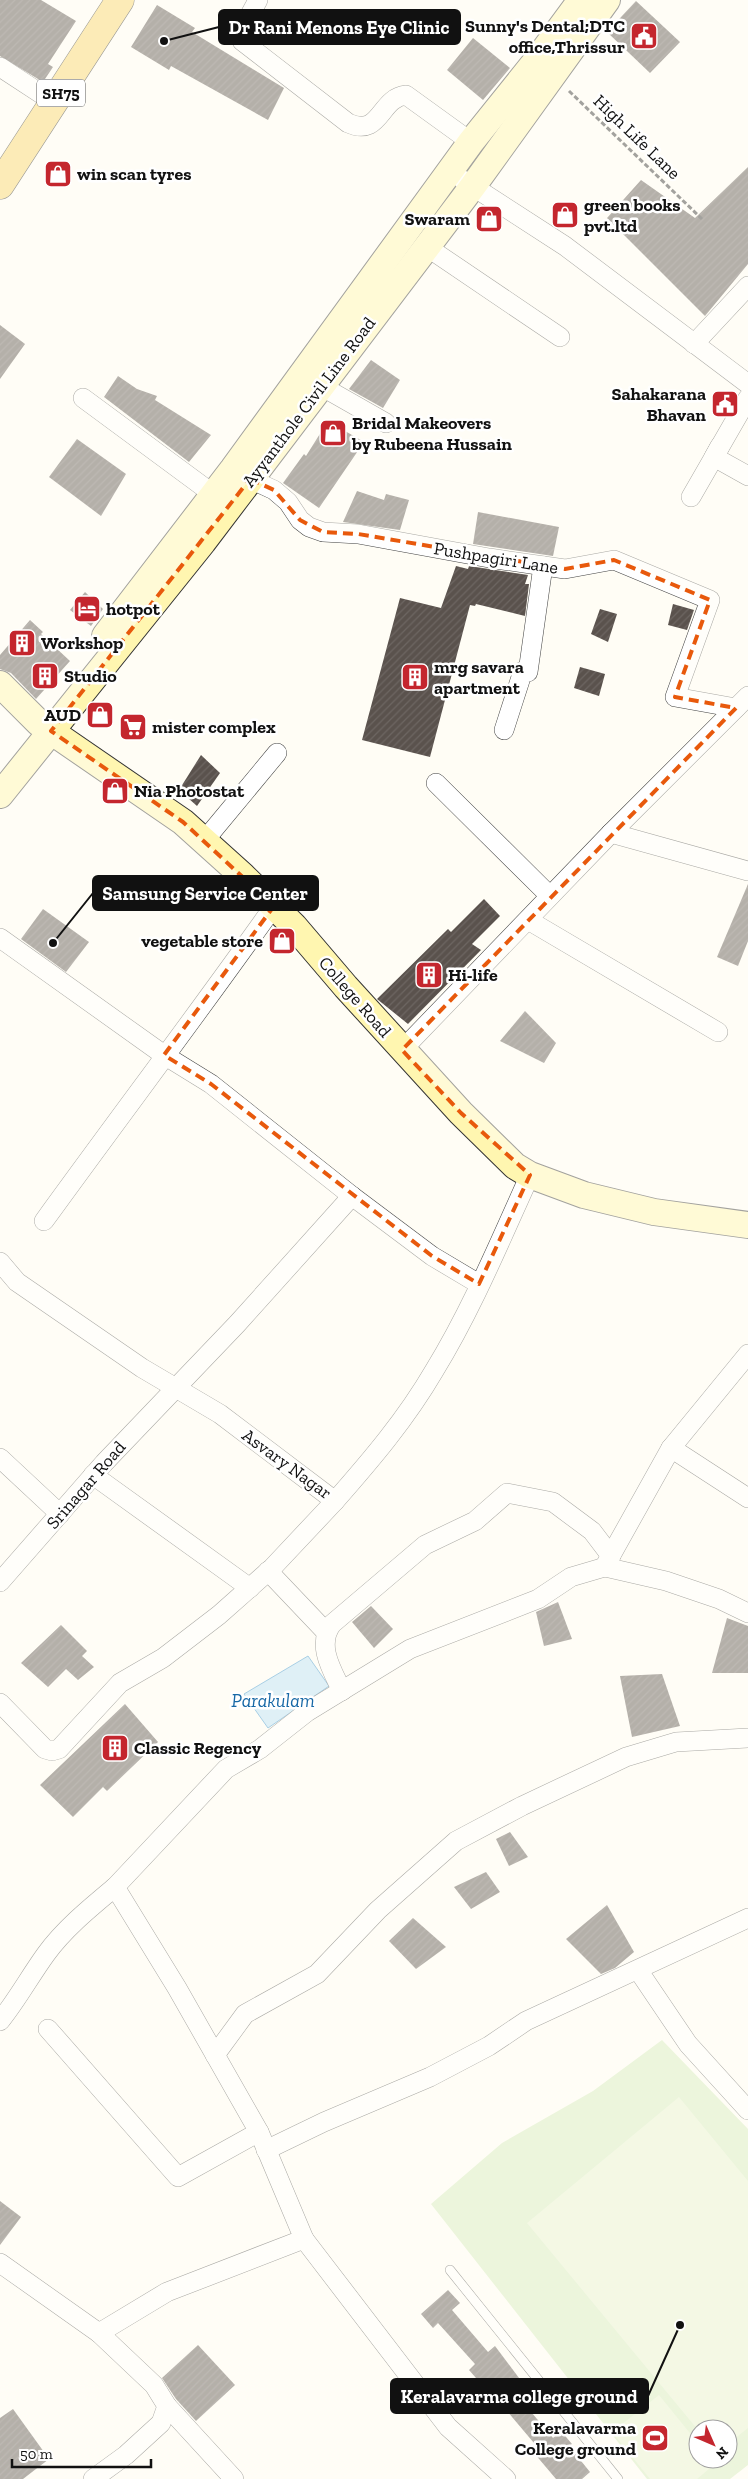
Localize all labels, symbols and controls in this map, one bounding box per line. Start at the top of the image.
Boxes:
callout: Dr Rani Menons Eye Clinic [219,10,460,44]
place label: Sunny's Dental;DTC office,Thrissur [465,15,625,58]
text: Dr Rani Menons Eye Clinic [229,16,449,39]
public building icon: Sunny's Dental;DTC office,Thrissur [629,21,659,51]
road number: SH75 [37,80,85,106]
street label: High Life Lane [589,90,685,184]
shop icon: win scan tyres [43,159,73,189]
place label: win scan tyres [77,163,191,185]
place label: green books pvt.ltd [584,194,681,237]
shop icon: green books pvt.ltd [550,200,580,230]
shop icon: Swaram [474,204,504,234]
place label: Swaram [404,208,470,230]
street label: Ayyanthole Civil Line Road [238,312,380,491]
place label: Sahakarana Bhavan [611,383,706,426]
public building icon: Sahakarana Bhavan [710,389,740,419]
place label: Bridal Makeovers by Rubeena Hussain [351,412,512,455]
shop icon: Bridal Makeovers by Rubeena Hussain [318,418,348,448]
street label: Pushpagiri Lane [432,537,560,579]
hotel icon: hotpot [72,594,102,624]
place label: hotpot [106,598,161,620]
building icon: Workshop [7,628,37,658]
place label: Workshop [41,632,123,654]
place label: mrg savara apartment [434,656,524,699]
building icon: Studio [30,661,60,691]
building icon: mrg savara apartment [400,662,430,692]
place label: Studio [64,665,117,687]
shop icon: AUD [85,700,115,730]
place label: AUD [44,704,81,726]
supermarket icon: mister complex [118,712,148,742]
place label: mister complex [152,716,276,738]
shop icon: Nia Photostat [100,776,130,806]
place label: Nia Photostat [134,780,245,802]
callout: Samsung Service Center [93,876,318,910]
text: Samsung Service Center [102,882,308,905]
shop icon: vegetable store [267,926,297,956]
place label: vegetable store [141,930,263,952]
street label: College Road [314,952,396,1042]
building icon: Hi-life [414,960,444,990]
place label: Hi-life [448,964,498,986]
street label: Asvary Nagar [238,1424,336,1504]
street label: Srinagar Road [42,1436,130,1534]
water label: Parakulam [231,1689,315,1712]
building icon: Classic Regency [100,1733,130,1763]
place label: Classic Regency [134,1737,262,1759]
callout: Keralavarma college ground [391,2379,648,2413]
text: Keralavarma college ground [401,2385,638,2408]
place label: Keralavarma College ground [515,2417,637,2460]
north arrow [688,2419,738,2469]
sports icon: Keralavarma College ground [640,2423,670,2453]
scale bar [12,2436,151,2468]
text: N [712,2443,732,2463]
text: 50 m [20,2445,53,2463]

